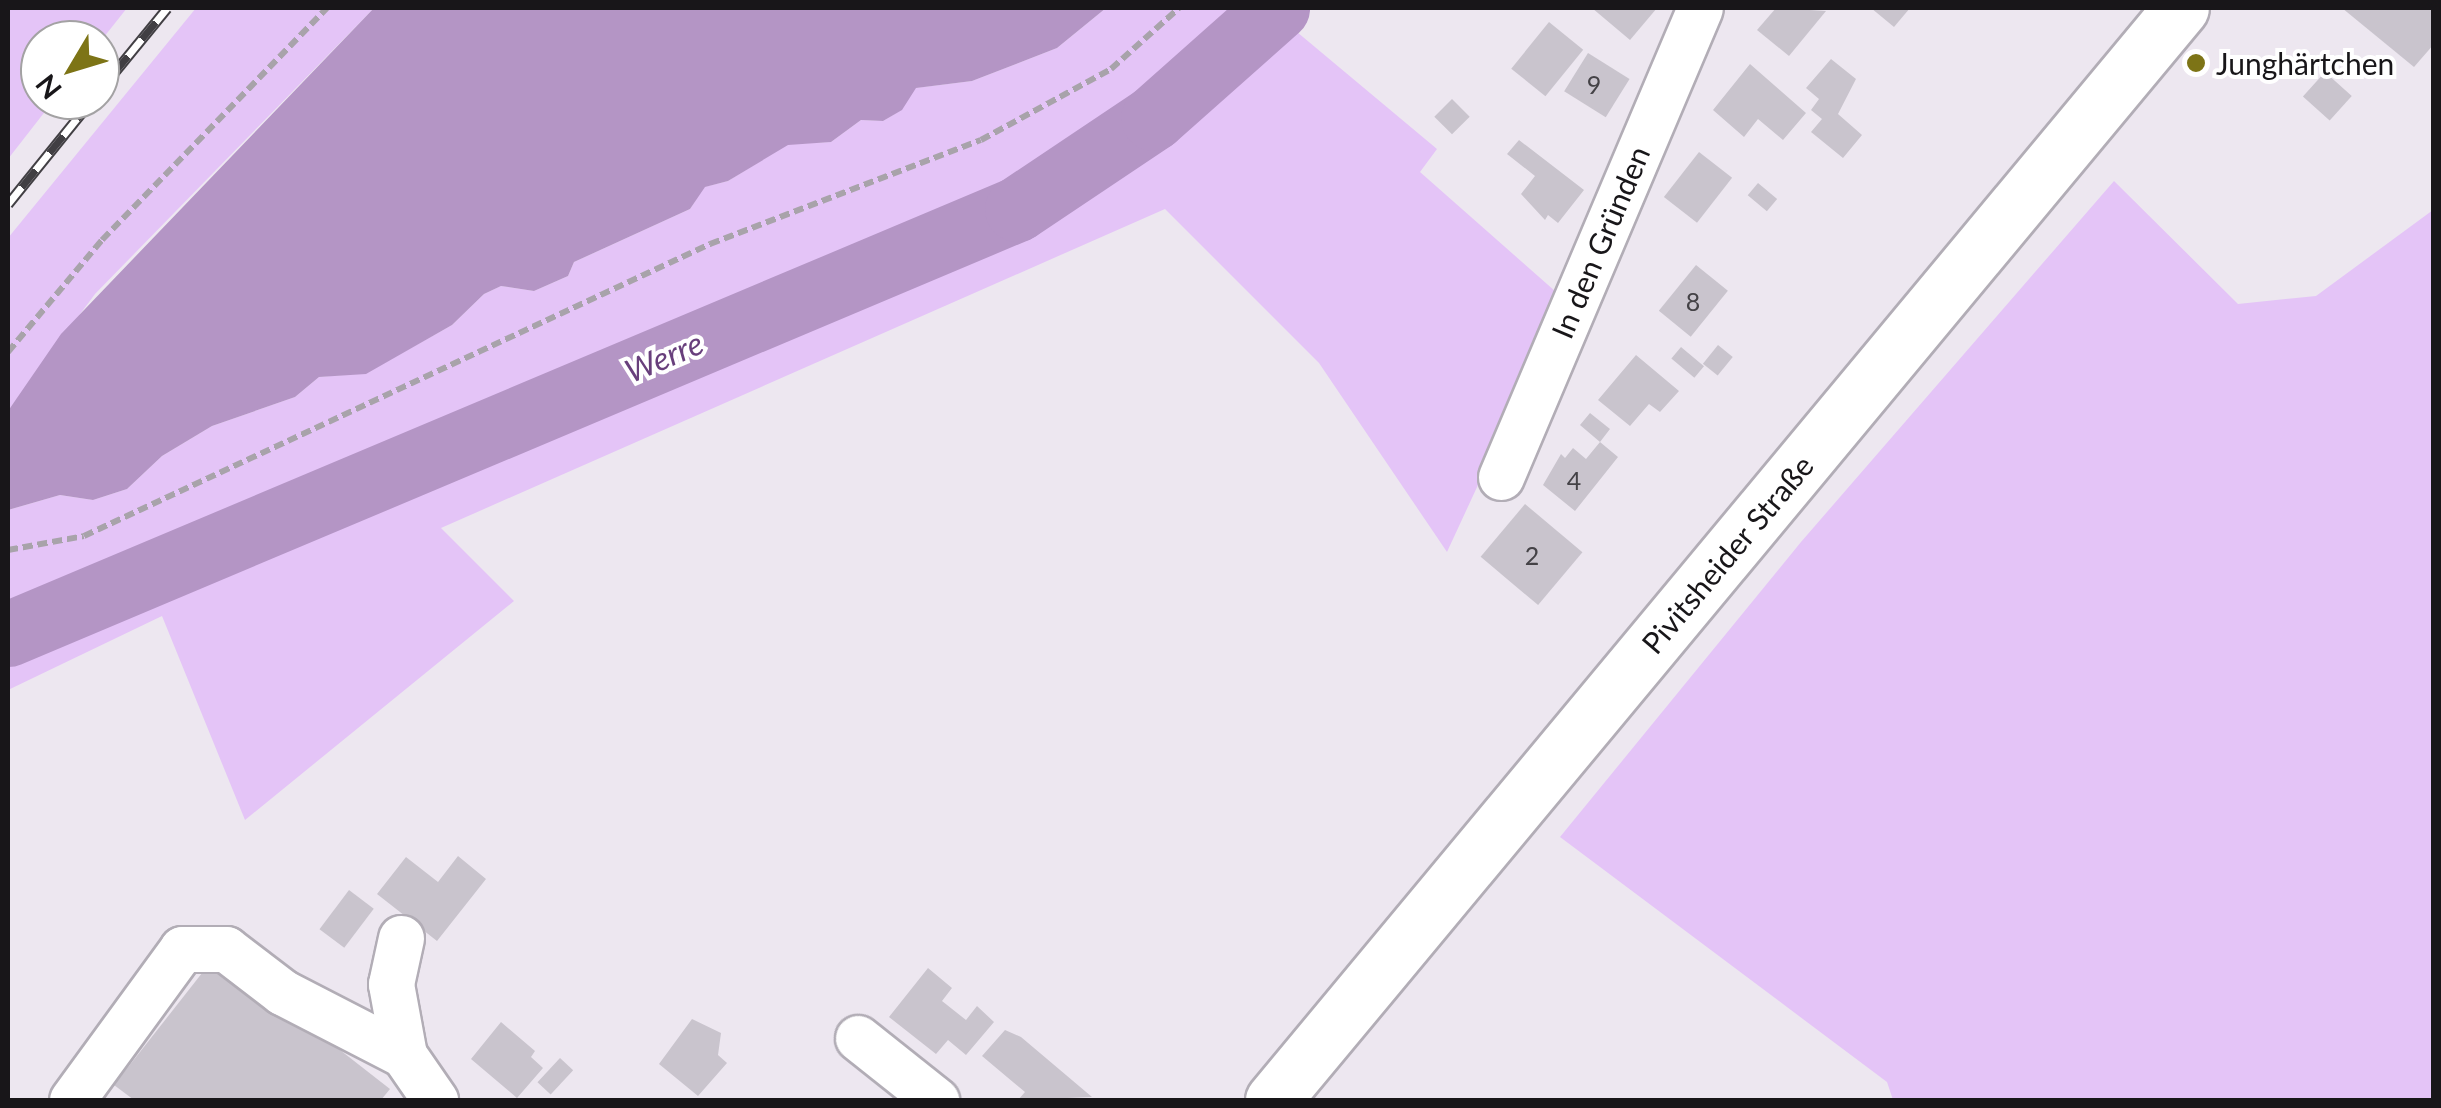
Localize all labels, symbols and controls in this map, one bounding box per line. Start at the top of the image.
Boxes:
north arrow [20,20,120,120]
place label: Junghärtchen [2216,45,2394,81]
marker: Junghärtchen [2185,52,2207,74]
text: N [28,68,68,106]
house number: 9 [1587,69,1601,99]
street label: In den Gründen [1543,141,1657,343]
house number: 8 [1686,286,1700,316]
water label: Werre [619,324,709,390]
street label: Pivitsheider Straße [1634,448,1820,660]
house number: 4 [1567,465,1581,495]
house number: 2 [1525,540,1539,570]

